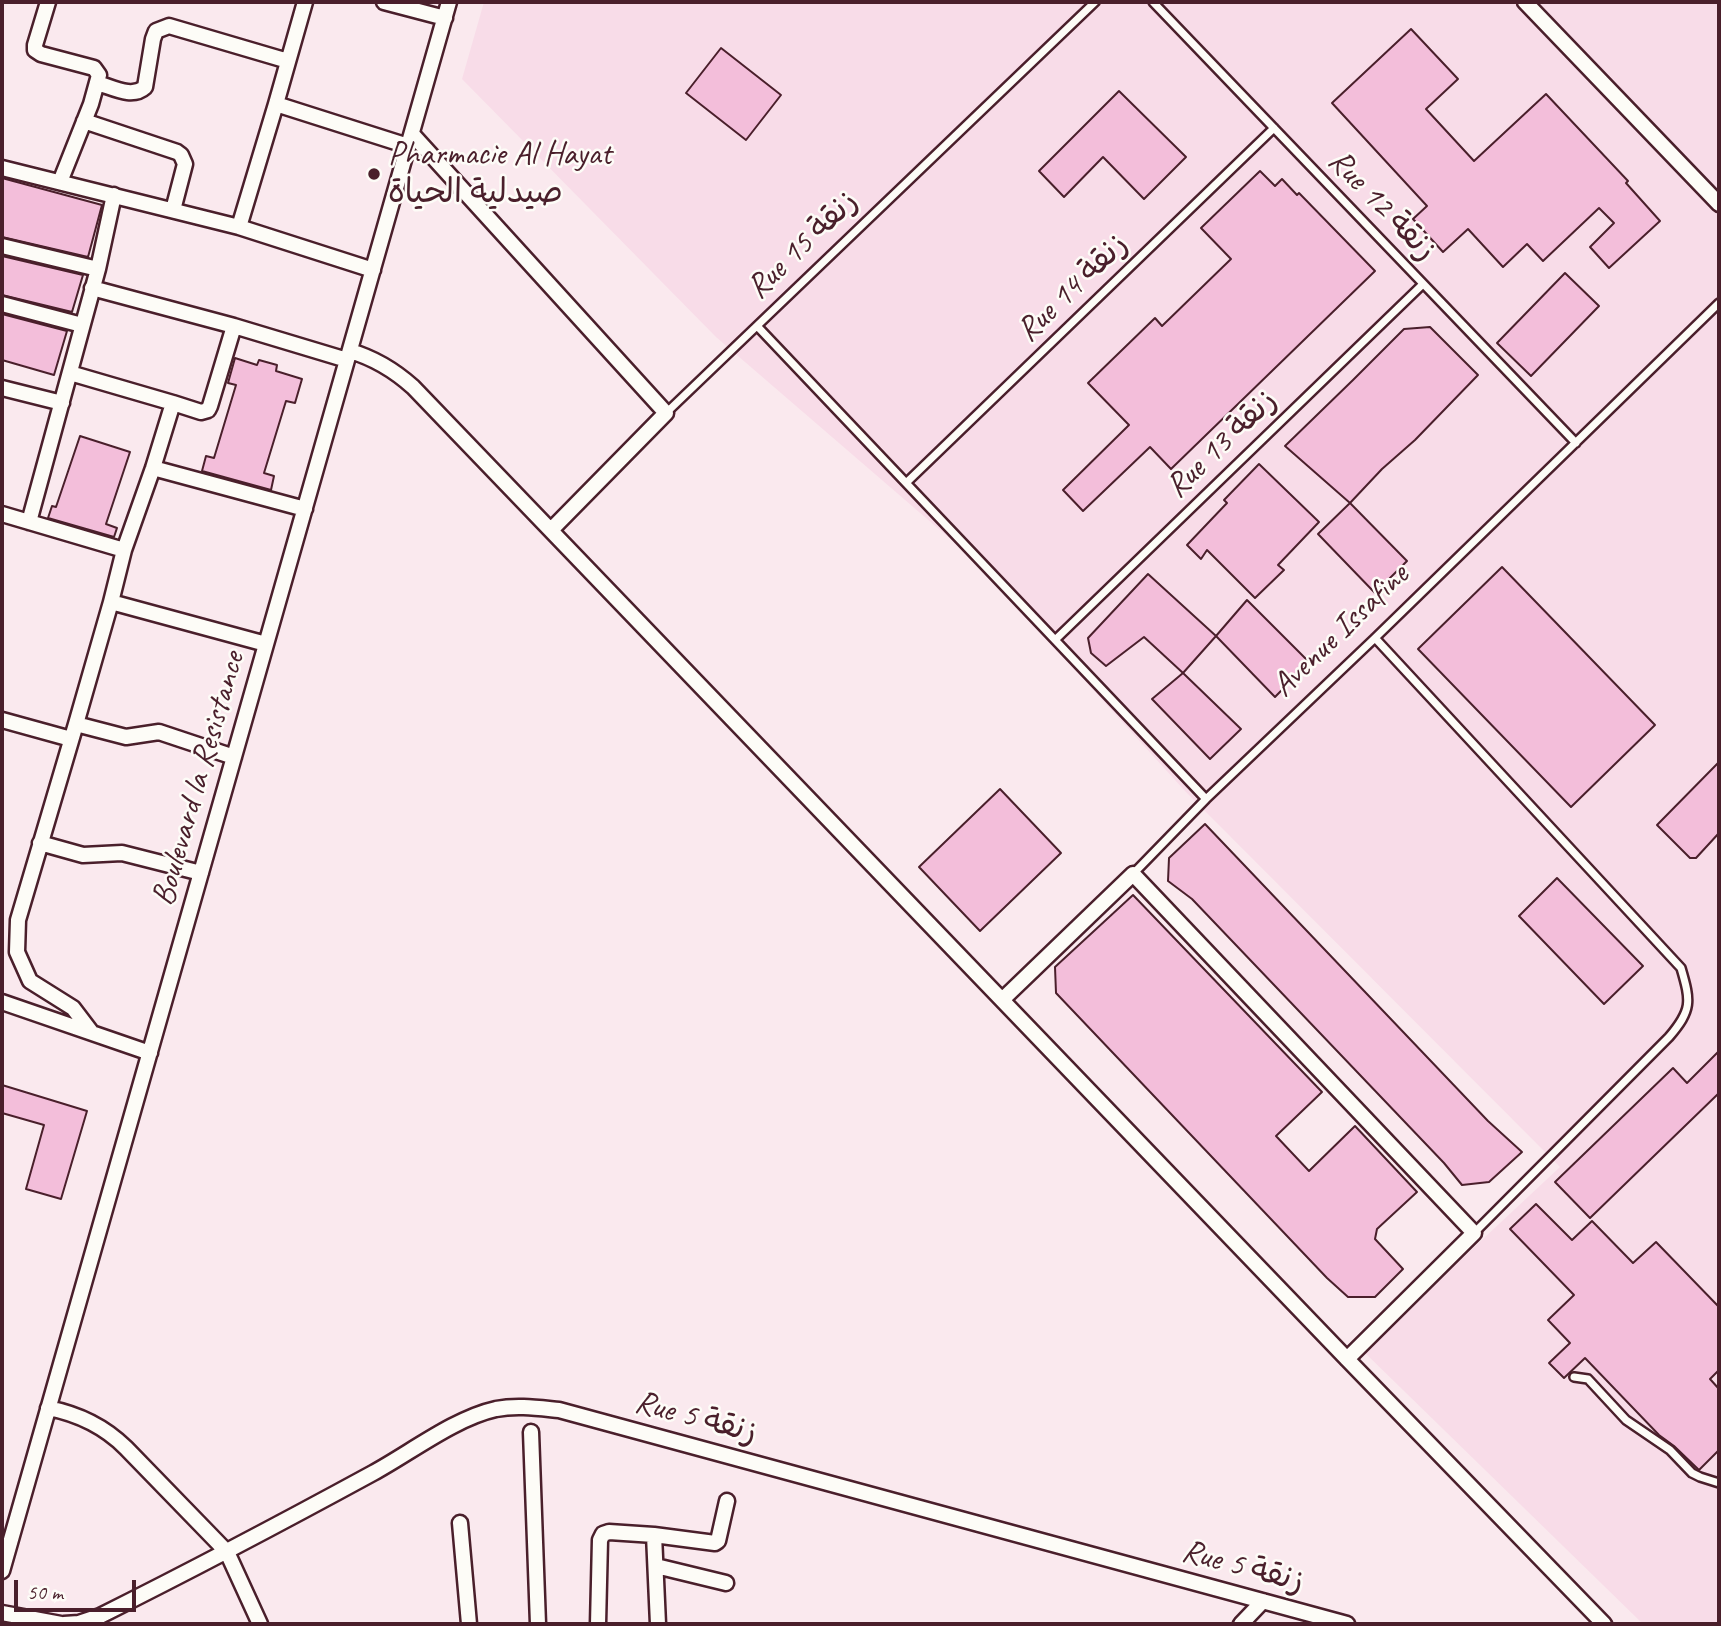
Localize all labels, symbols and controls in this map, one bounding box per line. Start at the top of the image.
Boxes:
place label: Pharmacie Al Hayat صيدلية الحياة [388,135,611,213]
street label: Rue 12 زنقة [1319,142,1445,270]
marker: Pharmacie Al Hayat صيدلية الحياة [366,166,382,182]
street label: Rue 15 زنقة [739,182,867,308]
street label: Rue 14 زنقة [1009,225,1137,351]
street label: Rue 13 زنقة [1158,381,1286,507]
street label: Avenue Issafine [1265,556,1417,706]
street label: Boulevard la Resistance [144,648,254,910]
street label: Rue 5 زنقة [631,1383,761,1453]
street label: Rue 5 زنقة [1178,1532,1308,1602]
scale bar [18,1566,140,1610]
text: 50 m [27,1579,63,1605]

